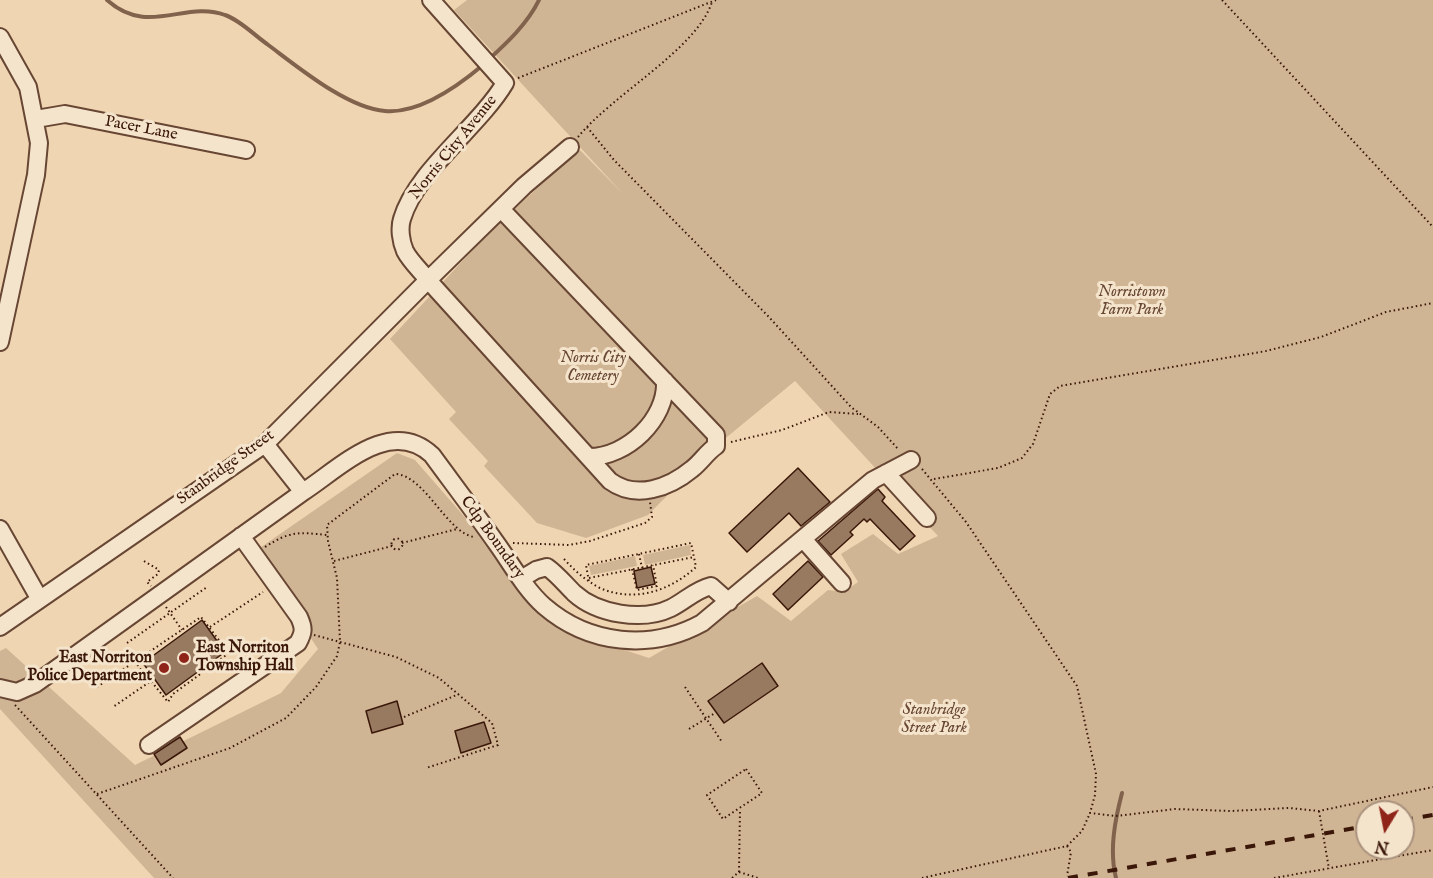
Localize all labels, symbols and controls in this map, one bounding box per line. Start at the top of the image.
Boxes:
street label: Norris City Avenue [406,92,502,204]
street label: Pacer Lane [103,113,179,145]
park label: Norristown Farm Park [1098,283,1166,321]
park label: Norris City Cemetery [560,349,626,387]
street label: Stanbridge Street [174,426,278,510]
street label: Cdp Boundary [456,493,528,583]
place label: East Norriton Township Hall [196,639,294,677]
place label: East Norriton Police Department [27,649,152,687]
marker: East Norriton Township Hall [177,651,191,665]
marker: East Norriton Police Department [157,661,171,675]
park label: Stanbridge Street Park [901,701,967,739]
north arrow [1355,800,1415,860]
text: N [1374,835,1391,857]

